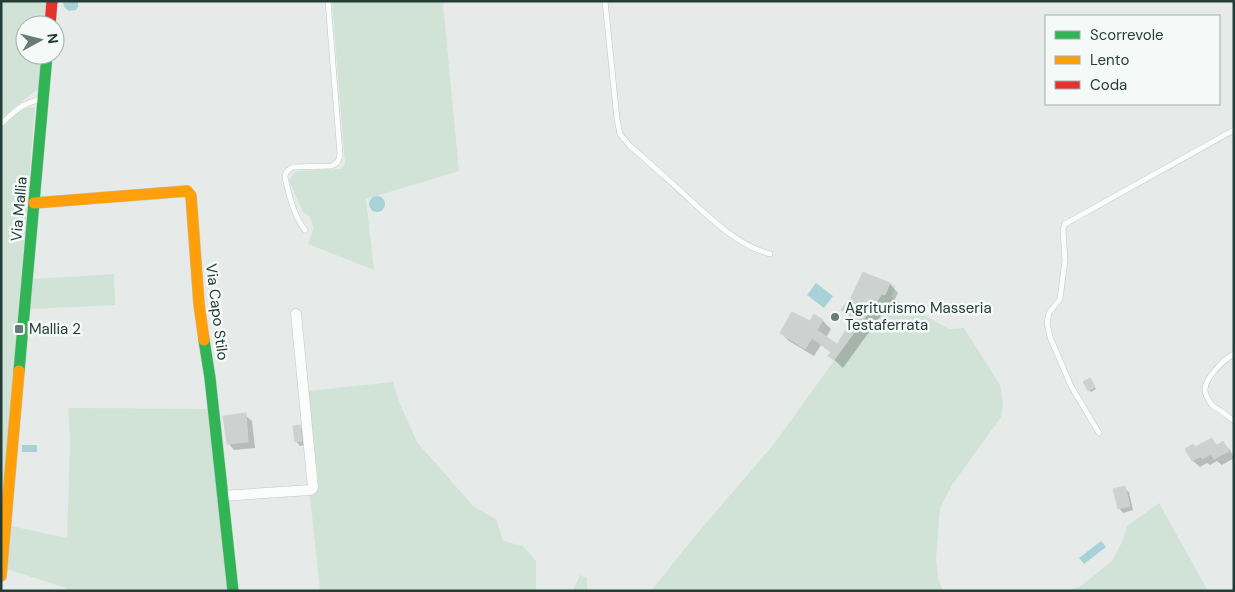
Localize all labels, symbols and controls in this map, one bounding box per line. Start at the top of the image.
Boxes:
north arrow [15,15,65,65]
legend [1045,15,1220,105]
text: Scorrevole [1090,25,1164,45]
text: N [43,32,62,45]
text: Lento [1090,50,1129,70]
text: Coda [1090,75,1127,95]
street label: Via Mallia [6,176,32,242]
street label: Via Capo Stilo [201,262,233,362]
place label: Agriturismo Masseria Testaferrata [845,298,992,335]
marker: Agriturismo Masseria Testaferrata [829,311,841,323]
place label: Mallia 2 [29,319,81,339]
marker: Mallia 2 [13,323,25,335]

